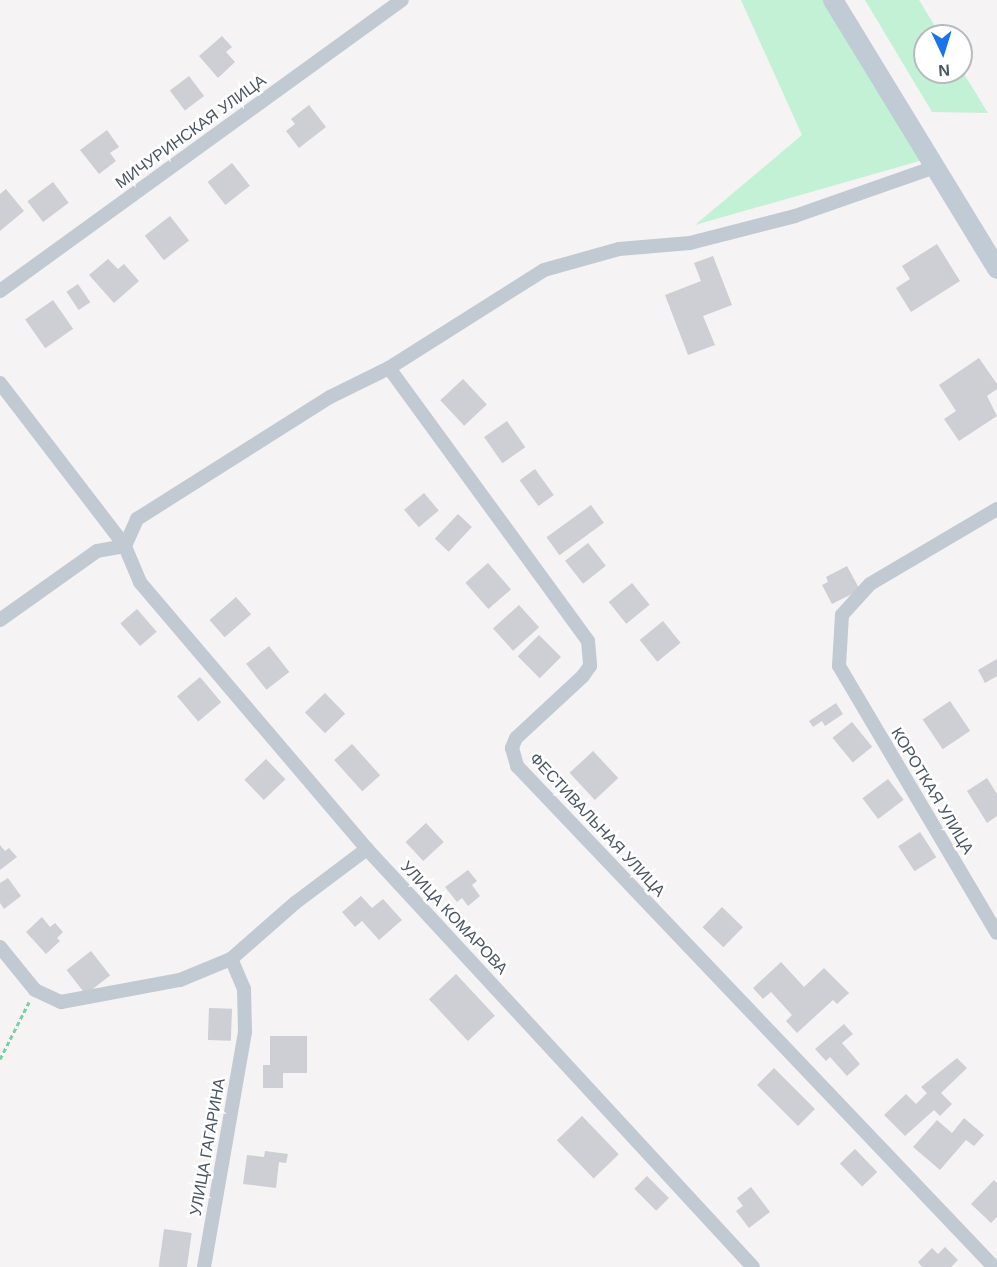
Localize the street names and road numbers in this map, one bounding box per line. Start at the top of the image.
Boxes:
street label: МИЧУРИНСКАЯ УЛИЦА [112,71,270,193]
street label: КОРОТКАЯ УЛИЦА [887,724,977,858]
street label: ФЕСТИВАЛЬНАЯ УЛИЦА [525,749,669,901]
street label: УЛИЦА КОМАРОВА [397,857,511,979]
street label: УЛИЦА ГАГАРИНА [186,1077,230,1217]

